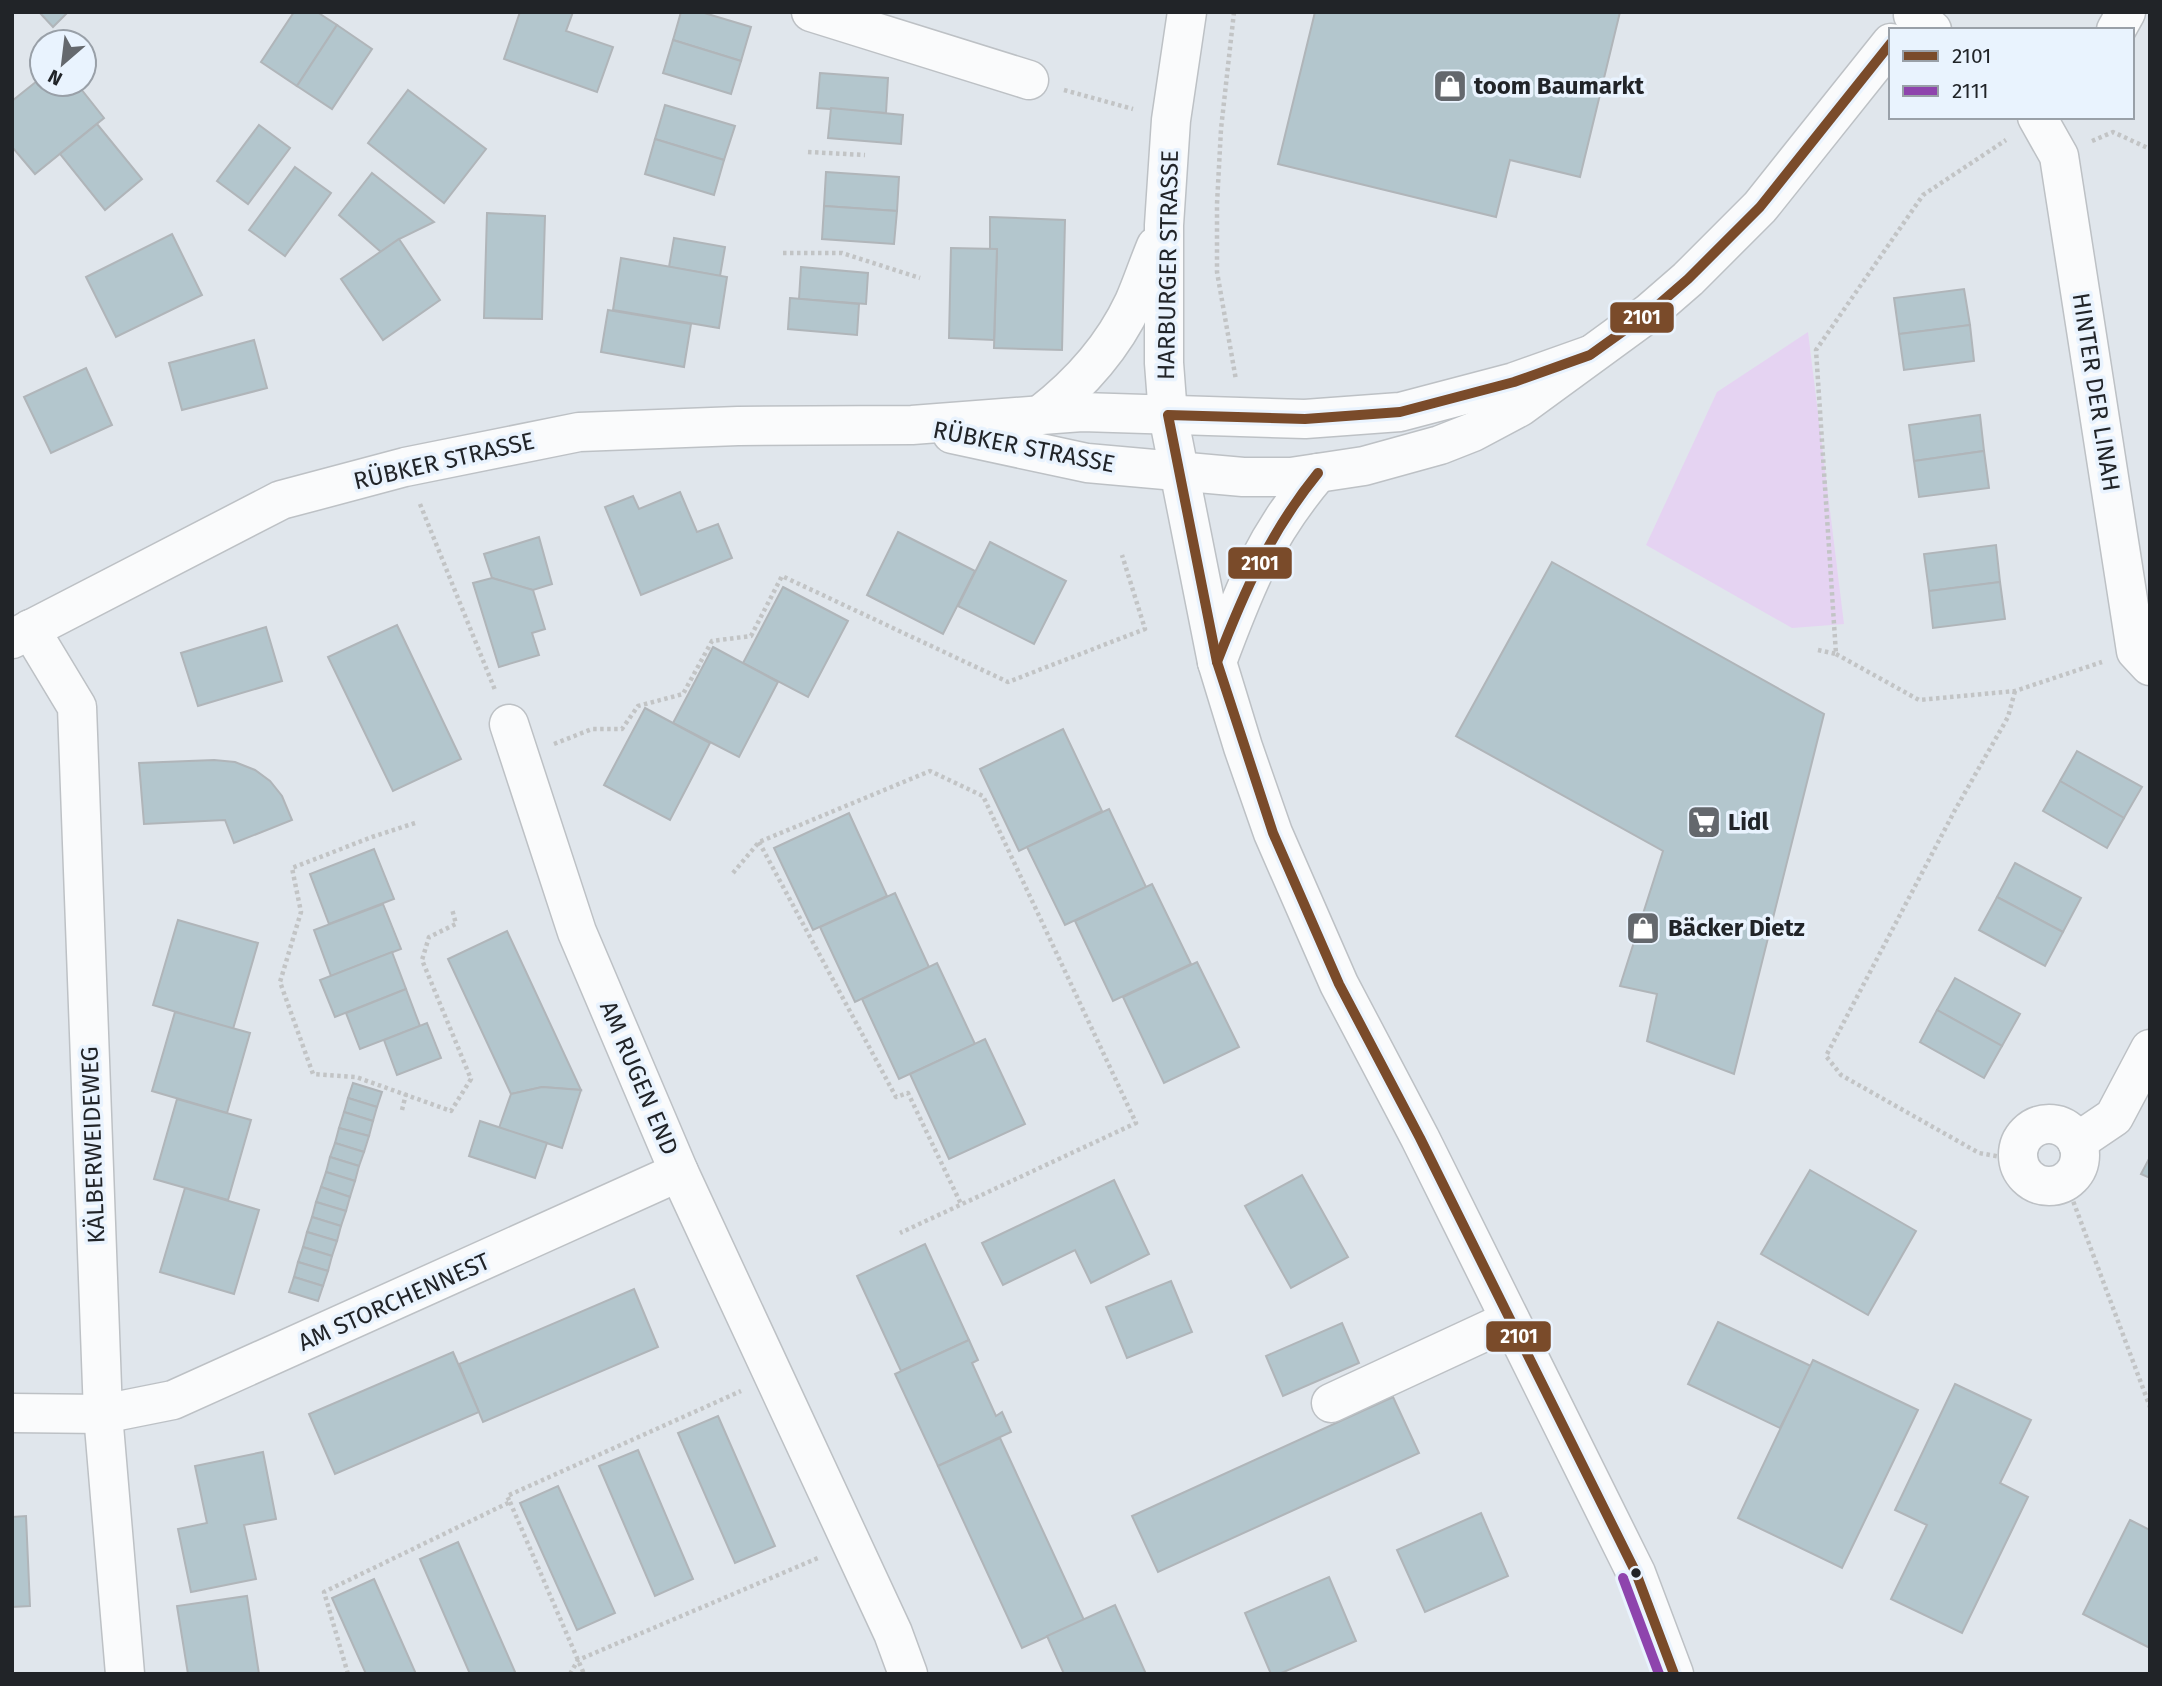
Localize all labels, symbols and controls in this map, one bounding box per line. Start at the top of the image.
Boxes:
north arrow [28,28,98,98]
legend [1889,28,2134,119]
text: 2101 [1952,43,1991,69]
text: N [44,64,66,91]
shop icon: toom Baumarkt [1431,67,1469,105]
place label: toom Baumarkt [1474,72,1645,100]
text: 2111 [1952,78,1989,104]
street label: HARBURGER STRASSE [1152,150,1184,380]
street label: HINTER DER LINAH [2066,291,2126,493]
line badge: 2101 [1609,301,1675,334]
text: 2101 [1623,306,1661,329]
street label: RÜBKER STRASSE [931,416,1117,478]
street label: RÜBKER STRASSE [351,427,537,495]
line badge: 2101 [1227,546,1293,580]
text: 2101 [1241,552,1279,575]
supermarket icon: Lidl [1685,803,1723,841]
place label: Lidl [1728,808,1769,836]
shop icon: Bäcker Dietz [1624,909,1662,947]
place label: Bäcker Dietz [1668,914,1805,942]
street label: AM RUGEN END [594,997,684,1159]
street label: KÄLBERWEIDEWEG [76,1046,110,1244]
street label: AM STORCHENNEST [294,1247,495,1357]
line badge: 2101 [1485,1320,1552,1353]
text: 2101 [1500,1325,1538,1348]
unlabelled marker [1629,1566,1643,1580]

